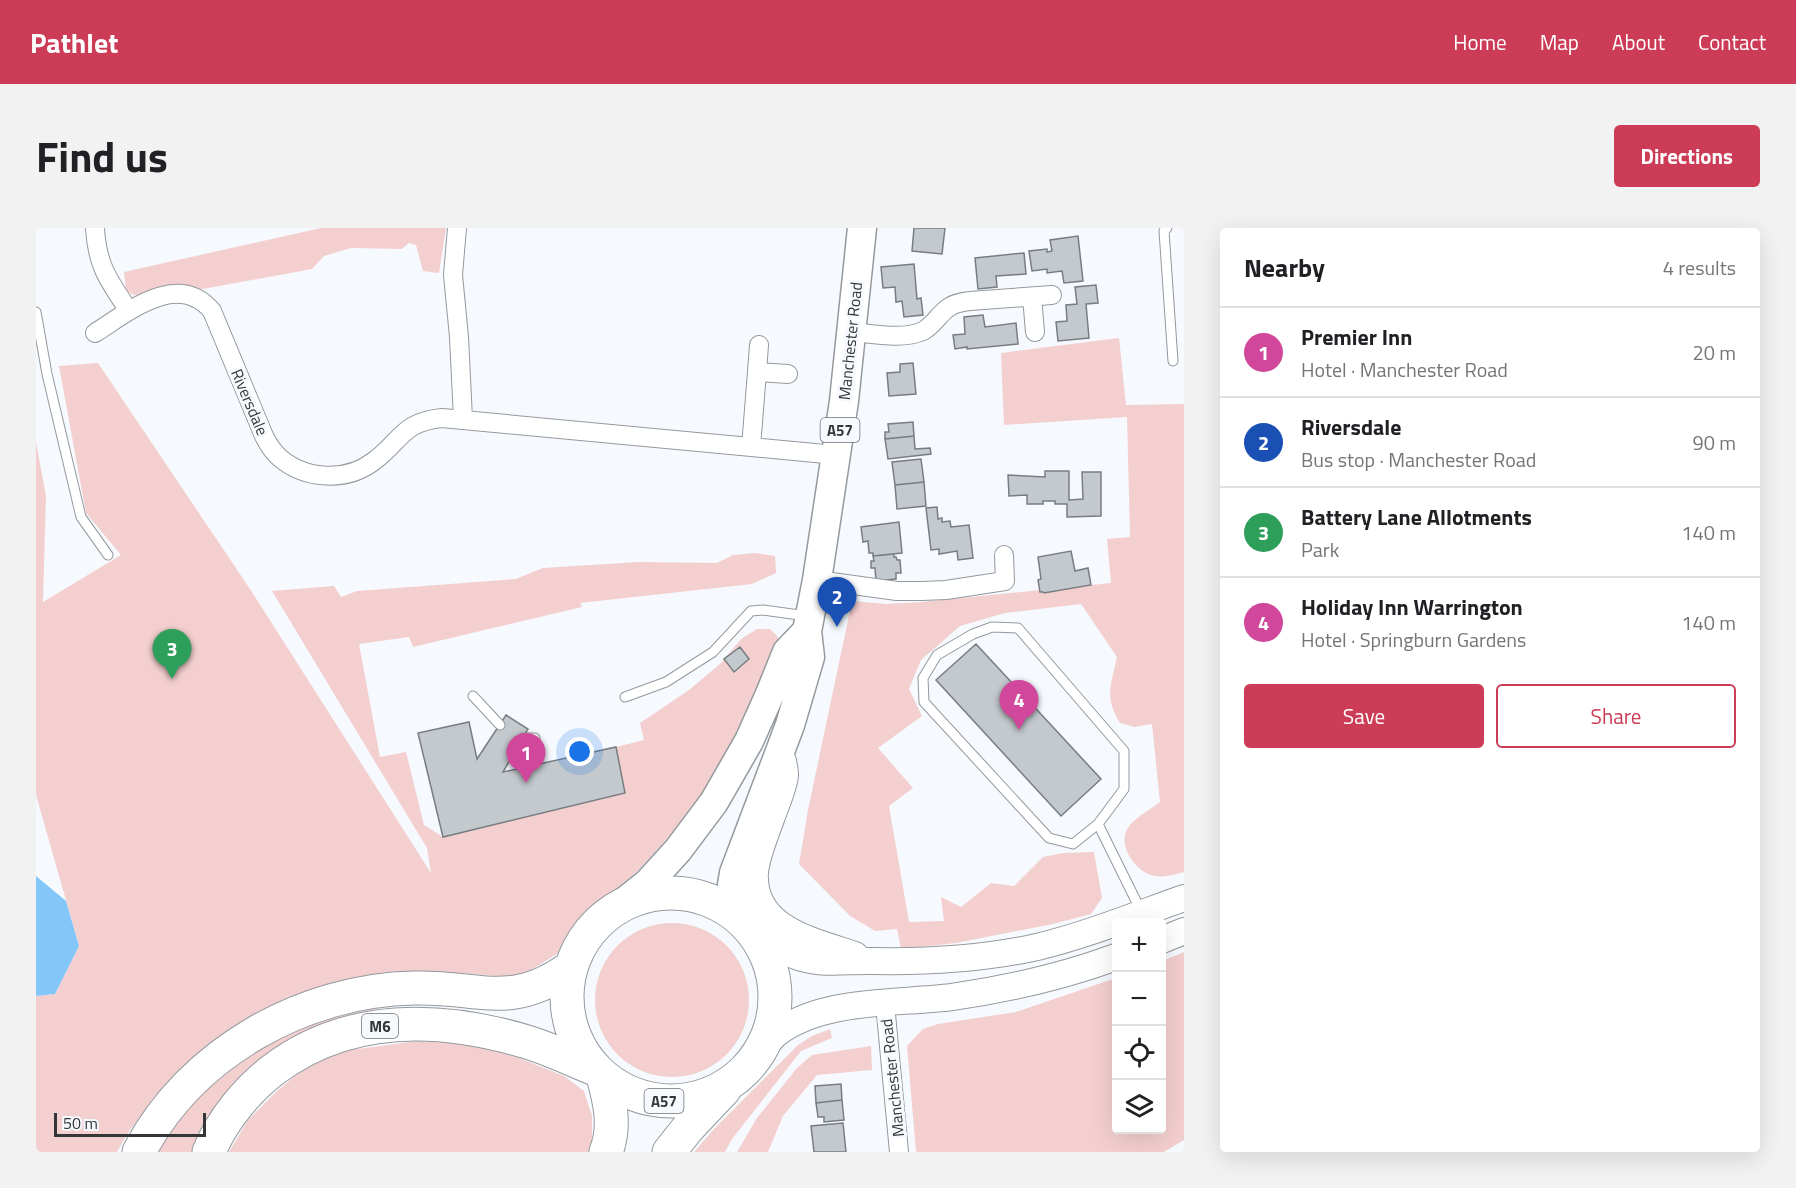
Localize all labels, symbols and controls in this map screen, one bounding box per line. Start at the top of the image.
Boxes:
text: Pathlet [30,21,118,64]
text: Home [1453,26,1507,58]
text: Map [1540,26,1579,58]
text: About [1612,26,1665,58]
text: Contact [1698,26,1766,58]
text: Find us [36,124,168,188]
button: Directions [1614,125,1760,187]
text: Nearby [1244,248,1325,287]
text: 4 results [1663,252,1736,283]
street label: Manchester Road [832,281,868,401]
text: Premier Inn [1301,320,1412,354]
text: 1 [1258,337,1269,368]
text: 20 m [1692,337,1736,368]
text: Hotel · Manchester Road [1301,354,1508,385]
street label: Riversdale [225,365,275,439]
text: Riversdale [1301,410,1401,444]
road number: A57 [820,418,860,442]
text: 2 [1258,427,1269,458]
text: 90 m [1692,427,1736,458]
text: Bus stop · Manchester Road [1301,444,1536,475]
text: Battery Lane Allotments [1301,500,1532,534]
text: 3 [1258,517,1269,548]
text: 140 m [1681,517,1736,548]
text: Park [1301,534,1339,565]
pin: 2 [818,578,856,627]
text: Holiday Inn Warrington [1301,590,1523,624]
text: 4 [1258,607,1269,638]
text: 140 m [1681,607,1736,638]
text: Hotel · Springburn Gardens [1301,624,1526,655]
pin: 3 [152,630,192,679]
pin: 4 [1000,680,1038,730]
button: Save [1244,684,1484,748]
button: Share [1496,684,1736,748]
pin: 1 [506,734,546,783]
your location [565,737,594,766]
map controls [1112,918,1166,1134]
button: + [1112,918,1166,972]
button: − [1112,972,1166,1026]
road number: M6 [362,1014,398,1038]
street label: Manchester Road [874,1018,910,1138]
button: locate [1112,1026,1166,1080]
button: layers [1112,1080,1166,1134]
road number: A57 [644,1089,684,1113]
scale bar [54,1110,206,1138]
text: 50 m [63,1111,98,1135]

